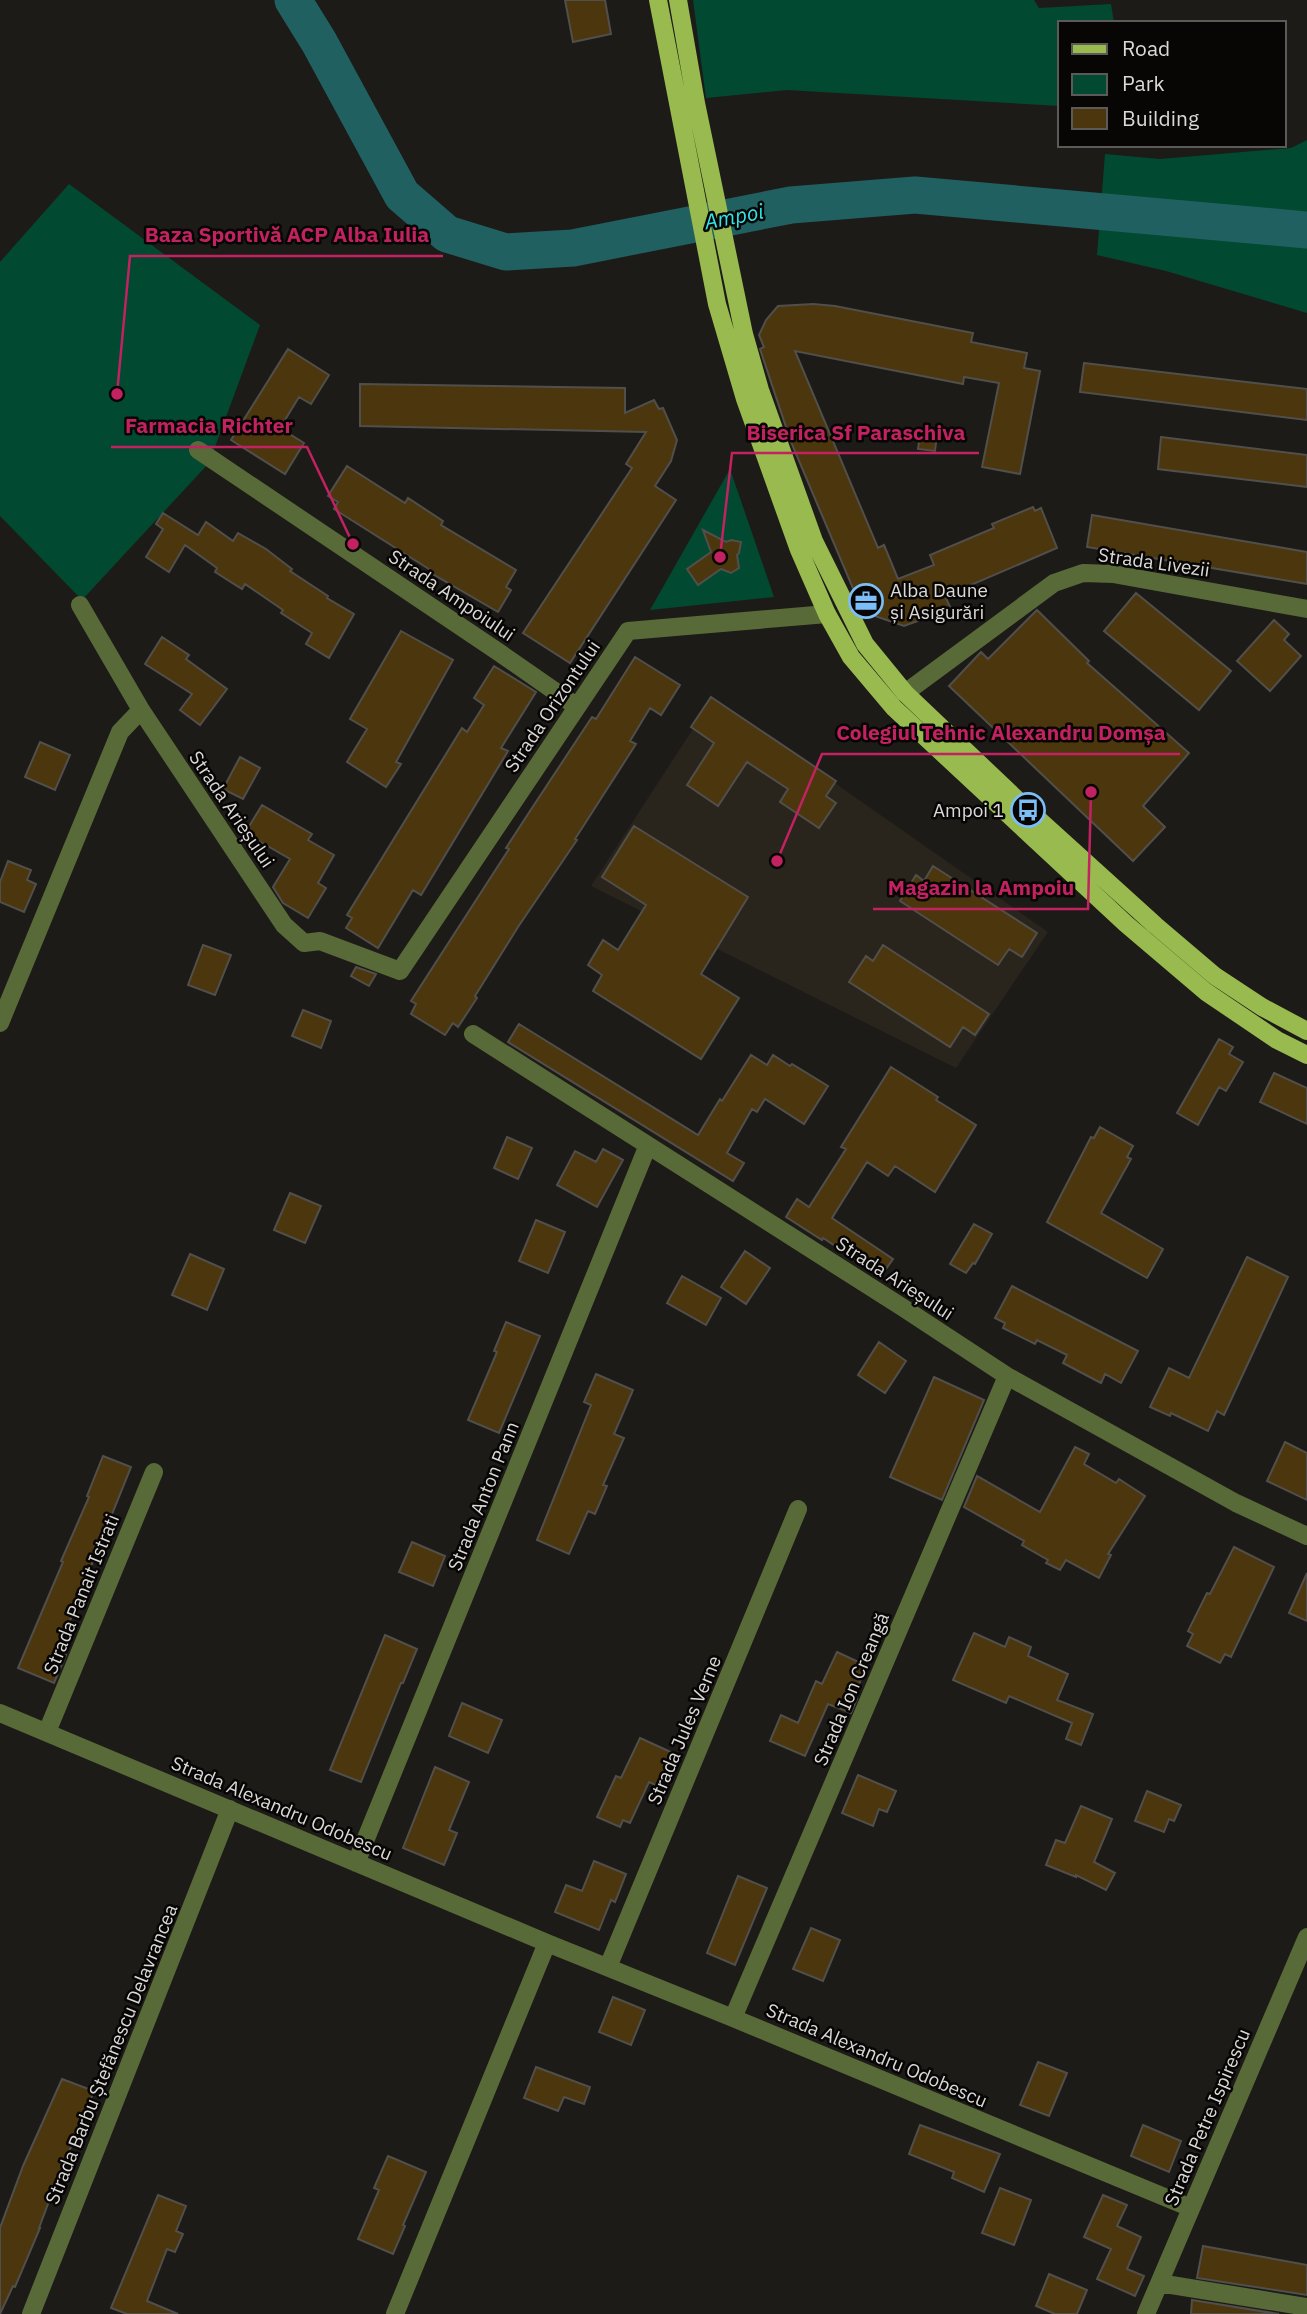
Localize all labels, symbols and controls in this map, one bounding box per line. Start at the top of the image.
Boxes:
legend [1058,21,1286,147]
text: Road [1122,34,1170,62]
text: Park [1122,69,1165,97]
text: Building [1122,104,1199,132]
water label: Ampoi [701,196,766,236]
callout: Baza Sportivă ACP Alba Iulia [130,214,443,256]
text: Baza Sportivă ACP Alba Iulia [145,220,429,248]
callout: Farmacia Richter [111,405,307,447]
text: Farmacia Richter [125,411,294,439]
callout: Biserica Sf Paraschiva [732,411,979,453]
text: Biserica Sf Paraschiva [747,418,965,446]
street label: Strada Livezii [1097,542,1211,582]
street label: Strada Ampoiului [384,544,520,646]
place label: Alba Daune și Asigurări [890,578,988,624]
office icon: Alba Daune și Asigurări [847,582,885,620]
street label: Strada Orizontului [499,636,605,776]
callout: Colegiul Tehnic Alexandru Domșa [822,712,1180,754]
text: Colegiul Tehnic Alexandru Domșa [836,718,1166,746]
street label: Strada Arieșului [184,746,280,872]
bus stop icon: Ampoi 1 [1009,791,1047,829]
place label: Ampoi 1 [933,798,1004,822]
callout: Magazin la Ampoiu [873,867,1088,909]
text: Magazin la Ampoiu [888,873,1074,901]
street label: Strada Arieșului [832,1231,958,1325]
street label: Strada Anton Pann [442,1418,524,1574]
street label: Strada Panait Istrati [38,1510,124,1678]
street label: Strada Ion Creangă [808,1609,894,1769]
street label: Strada Jules Verne [642,1652,726,1808]
street label: Strada Alexandru Odobescu [168,1750,396,1866]
street label: Strada Barbu Ștefănescu Delavrancea [40,1900,182,2208]
street label: Strada Alexandru Odobescu [763,1997,991,2113]
street label: Strada Petre Ispirescu [1159,2025,1255,2209]

